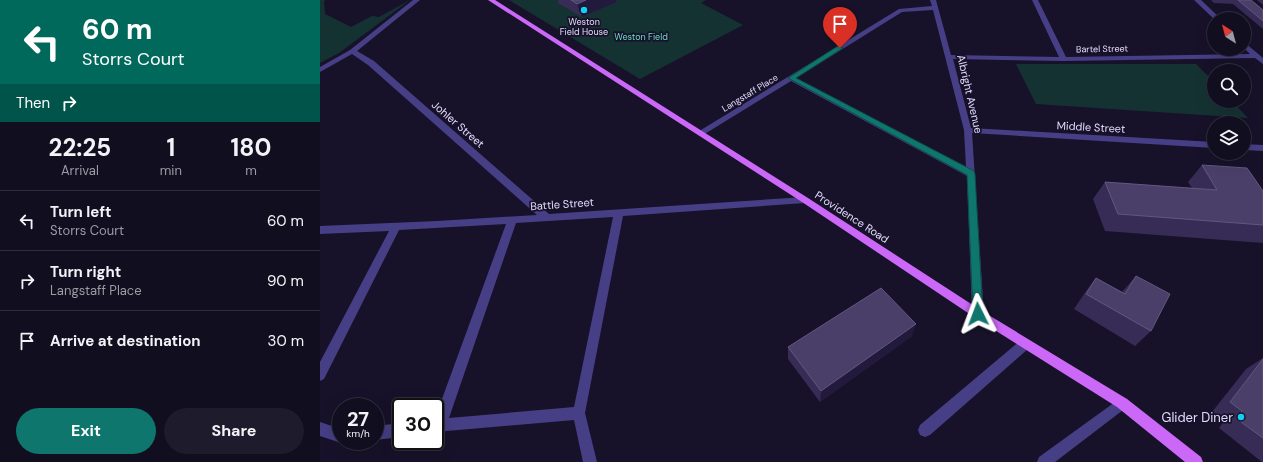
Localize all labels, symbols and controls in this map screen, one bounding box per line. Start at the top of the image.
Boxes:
marker: Weston Field House [579,5,589,15]
pin [823,7.0,857,48]
text: 60 m [82,11,152,48]
north arrow [1207,12,1251,56]
map controls [1207,12,1251,160]
icon: arrive [829,13,851,35]
icon: left [16,16,68,68]
place label: Weston Field House [560,16,608,38]
park label: Weston Field [614,31,668,43]
street label: Bartel Street [1076,43,1129,55]
text: Storrs Court [82,47,185,71]
street label: Albright Avenue [954,53,986,135]
button: search [1207,64,1251,108]
street label: Langstaff Place [720,72,780,114]
icon: right [58,92,80,114]
text: Then [16,93,50,113]
street label: Johler Street [429,97,487,151]
button: layers [1207,116,1251,160]
street label: Middle Street [1056,118,1126,136]
text: 22:25 [49,132,111,163]
text: 1 [166,132,175,163]
text: 180 [231,132,271,163]
text: Arrival [61,162,99,179]
text: min [160,162,182,179]
text: m [245,162,257,179]
street label: Providence Road [812,188,892,246]
street label: Battle Street [530,195,594,213]
text: Turn left [50,202,111,222]
icon: left [16,210,38,232]
text: 60 m [267,211,304,231]
text: Storrs Court [50,222,124,239]
text: Turn right [50,262,121,282]
icon: right [16,270,38,292]
text: 90 m [267,271,304,291]
text: Langstaff Place [50,282,142,299]
position arrow [957,293,999,335]
icon: arrive [16,330,38,352]
text: Arrive at destination [50,331,201,351]
text: 30 m [268,331,304,351]
speed limit sign: 30 [392,398,444,450]
text: 27 [347,406,369,432]
button: Exit [16,408,156,454]
button: Share [164,408,304,454]
place label: Glider Diner [1162,409,1233,426]
marker: Glider Diner [1236,412,1246,422]
text: km/h [346,427,370,440]

